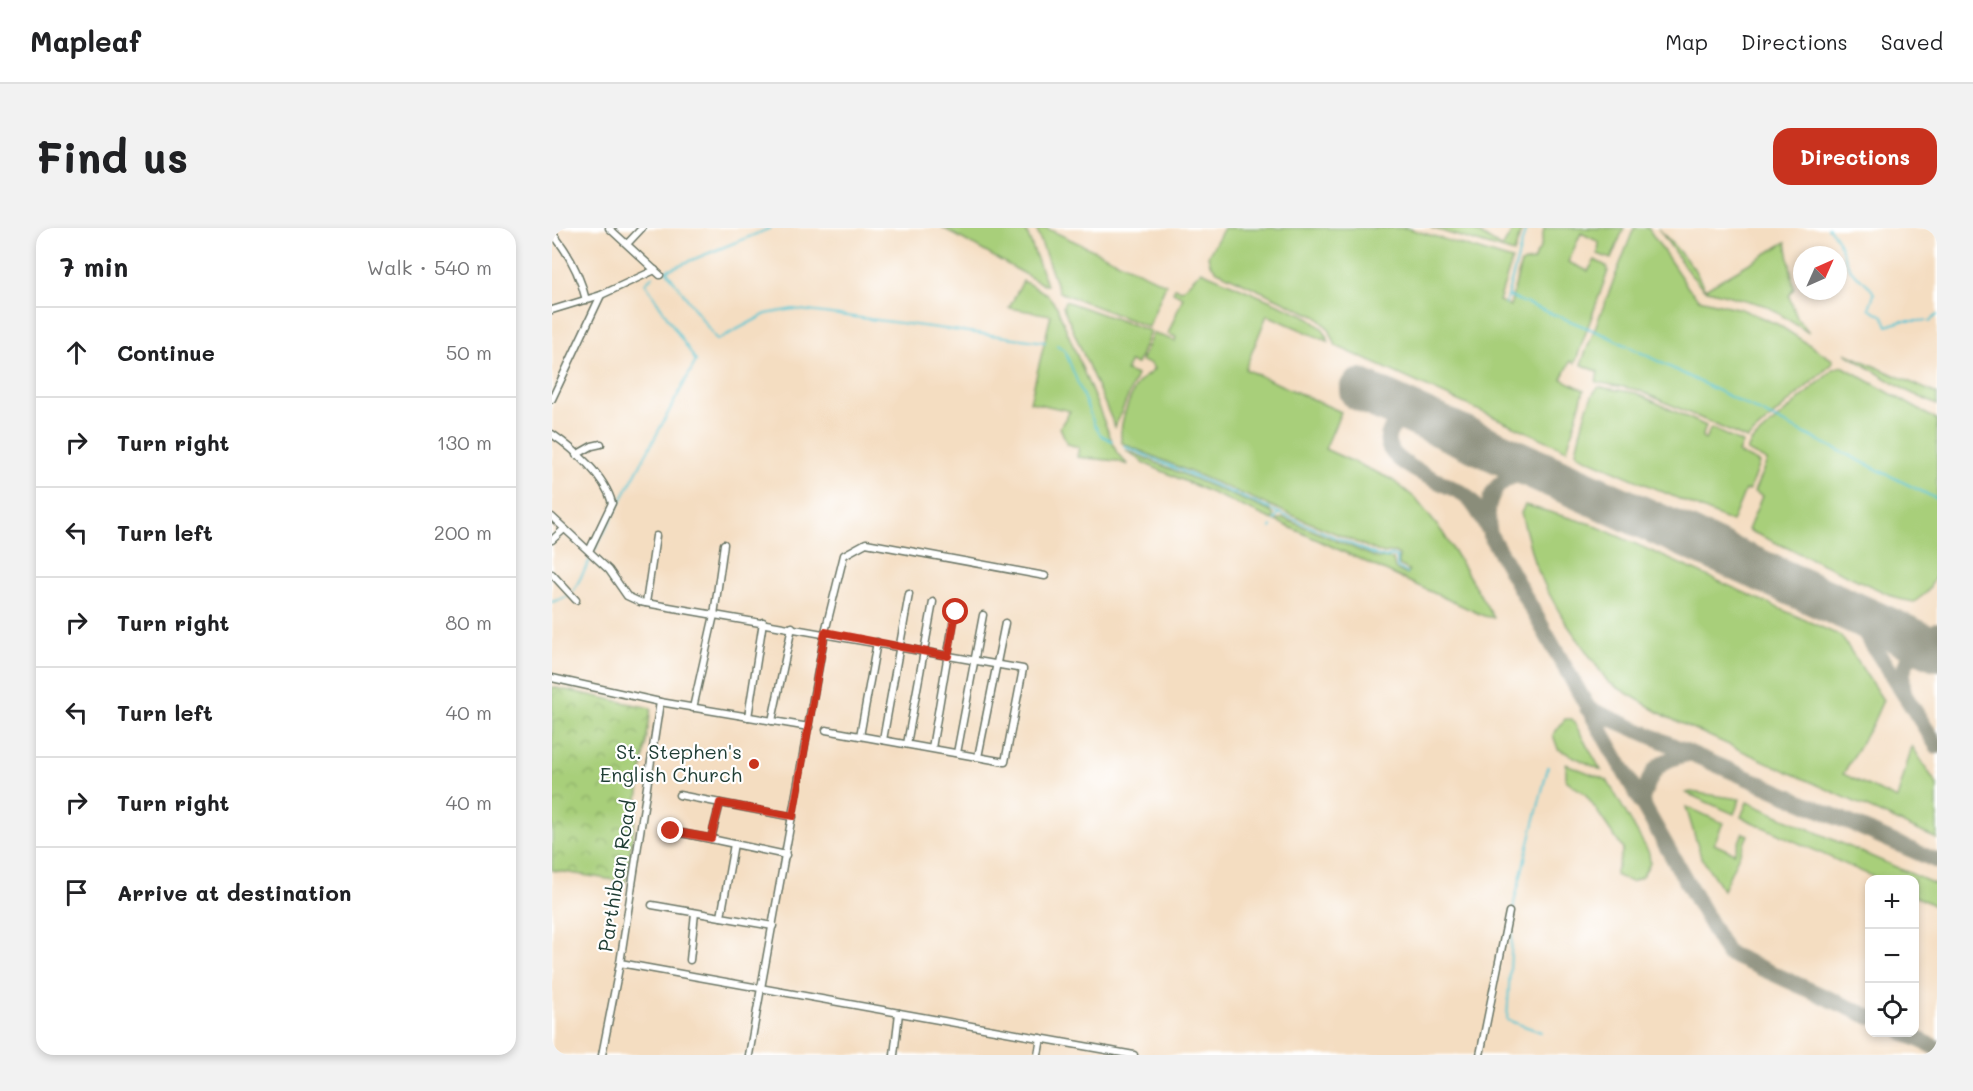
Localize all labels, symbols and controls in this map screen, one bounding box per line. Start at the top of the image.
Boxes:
text: Mapleaf [30,23,141,59]
text: Map [1665,28,1708,55]
text: Directions [1741,28,1848,55]
text: Saved [1881,28,1943,55]
button: Directions [1773,128,1937,185]
text: Find us [36,129,188,184]
north arrow [1793,246,1847,300]
text: 7 min [60,250,128,284]
text: Walk · 540 m [367,254,492,280]
icon: ahead [60,336,93,369]
text: Continue [117,338,215,367]
text: 50 m [446,339,492,365]
icon: right [60,426,93,459]
text: Turn right [117,428,229,457]
text: 130 m [437,429,492,455]
icon: left [60,516,93,549]
text: Turn left [117,518,213,547]
text: 200 m [434,519,492,545]
route start [942,598,968,624]
icon: right [60,606,93,639]
text: Turn right [117,608,229,637]
text: 80 m [445,609,492,635]
icon: left [60,696,93,729]
text: Turn left [117,698,213,727]
text: 40 m [446,699,492,725]
place label: St. Stephen's English Church [600,738,742,787]
marker: St. Stephen's English Church [747,757,761,771]
icon: right [60,786,93,819]
text: Turn right [117,788,229,817]
text: 40 m [446,789,492,815]
street label: Parthiban Road [591,798,641,954]
route end [657,817,683,843]
map controls [1865,875,1919,1037]
button: + [1865,875,1919,929]
icon: arrive [60,876,93,909]
text: Arrive at destination [117,878,352,907]
button: − [1865,929,1919,983]
button: locate [1865,983,1919,1037]

